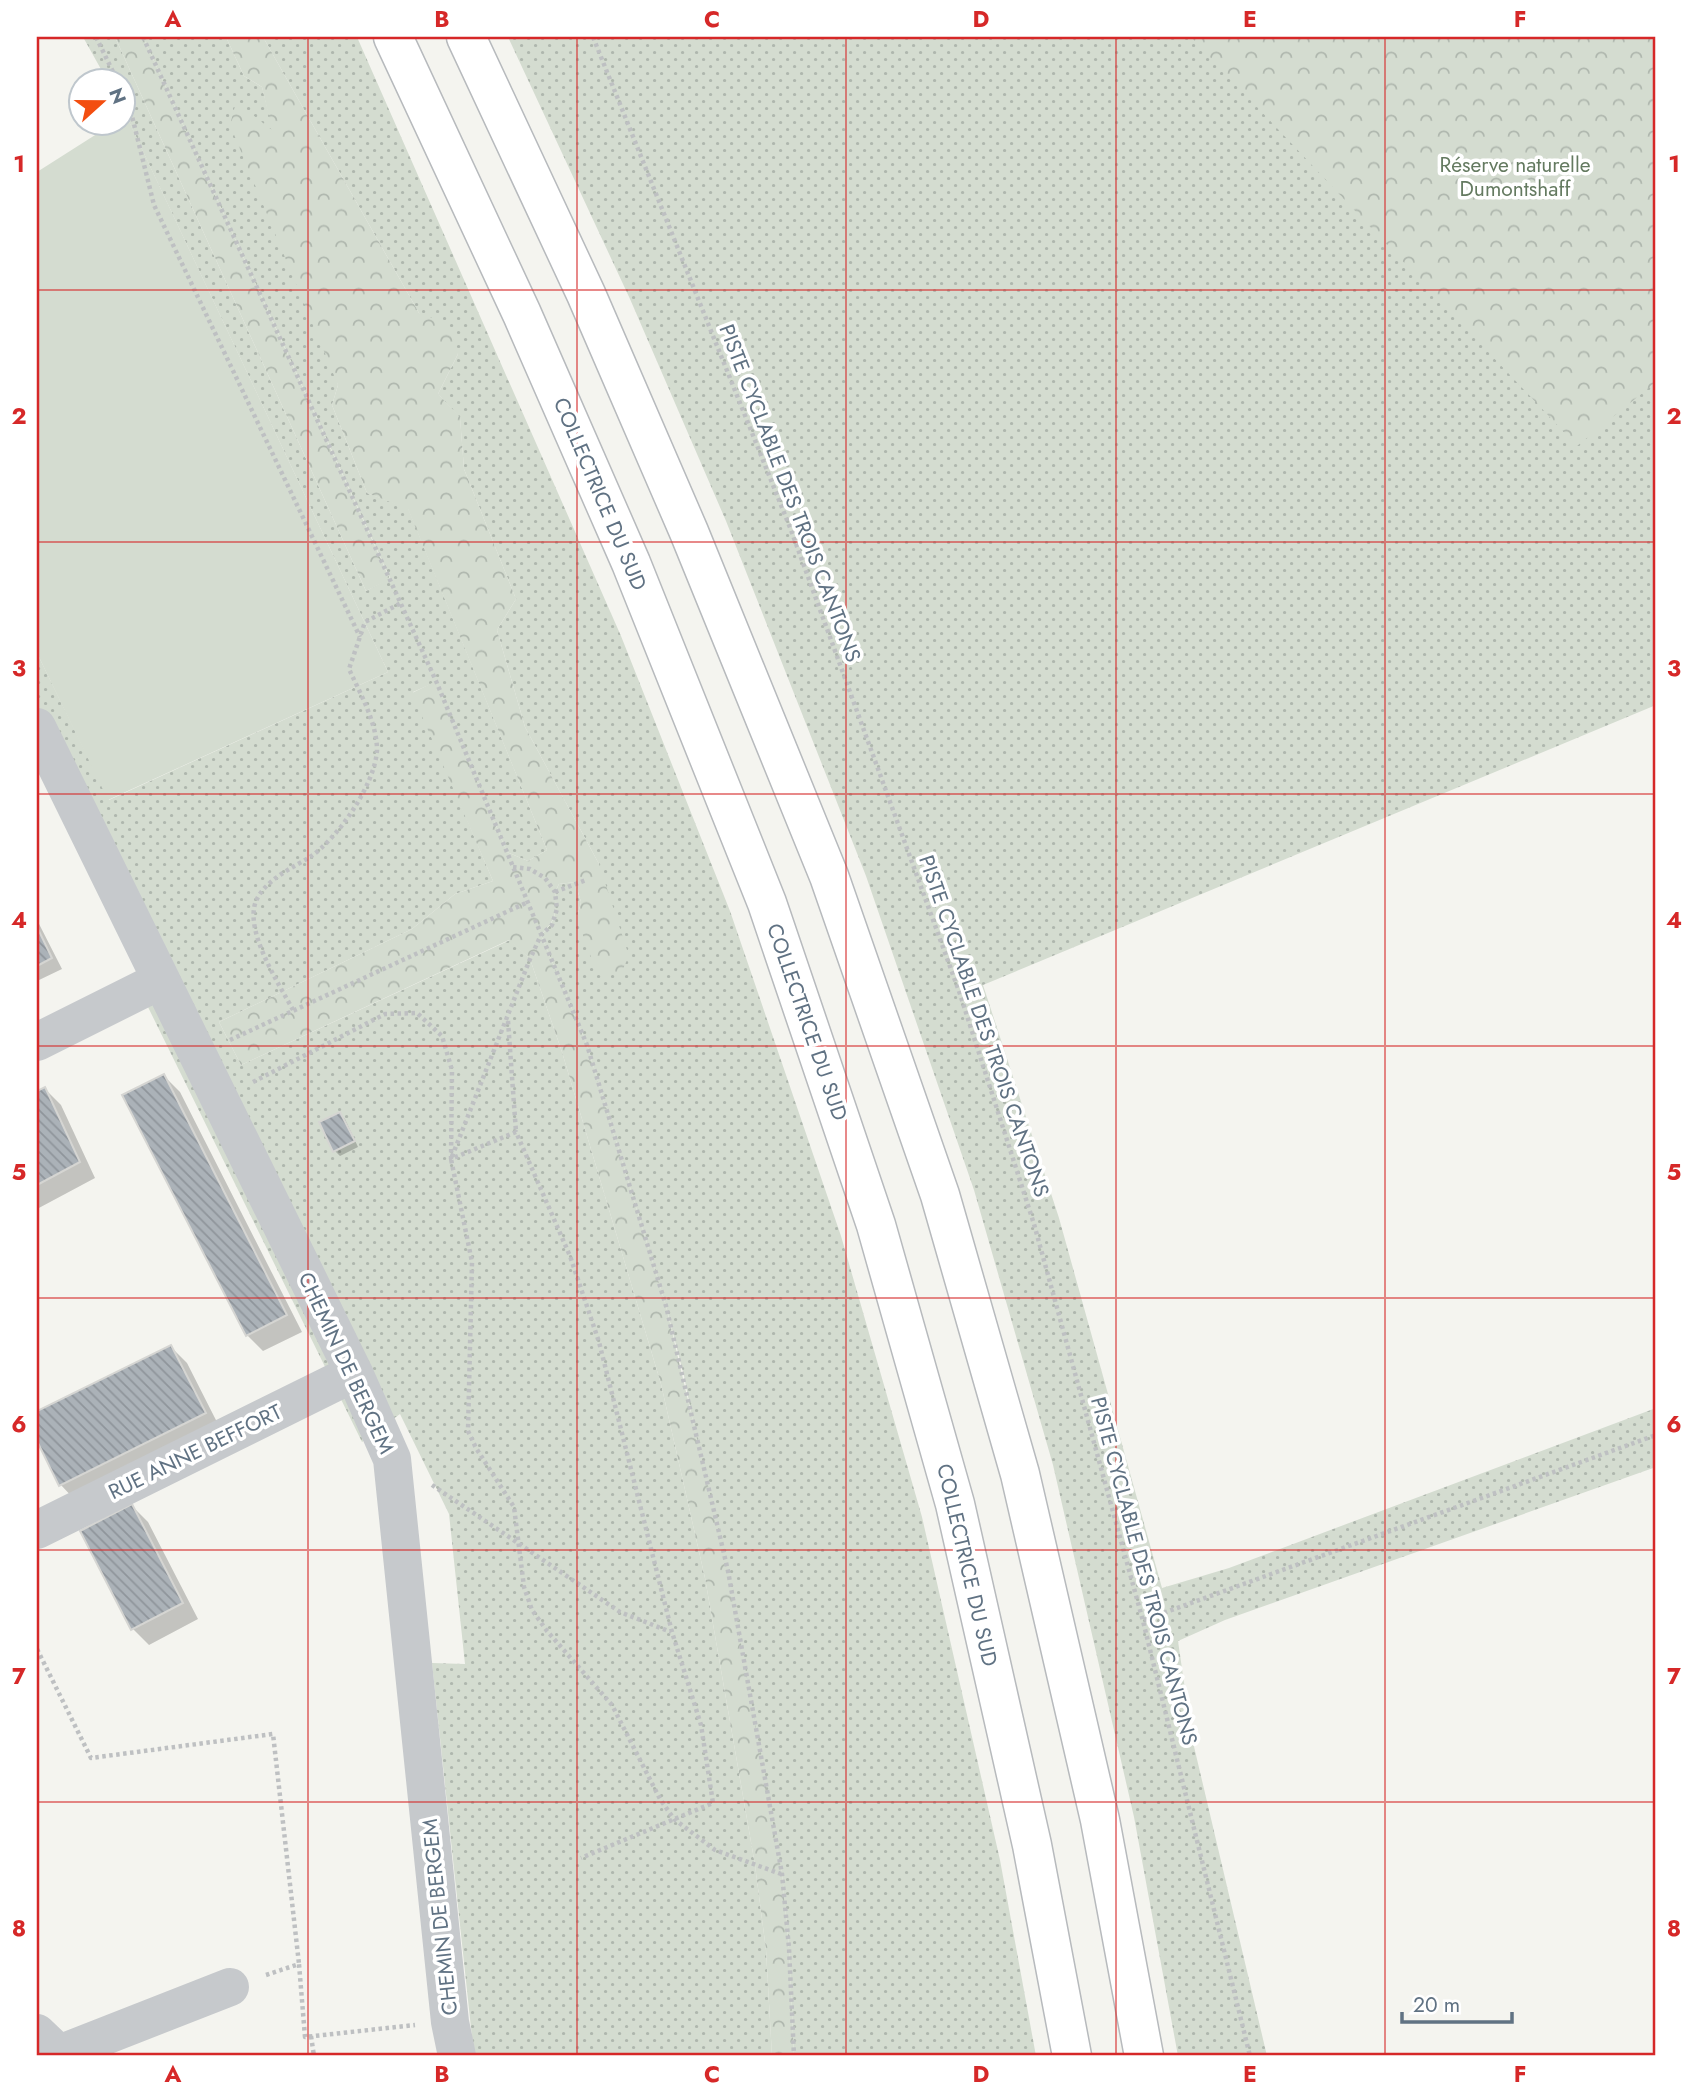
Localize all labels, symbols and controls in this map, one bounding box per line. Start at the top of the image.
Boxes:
text: A [164,2,182,36]
text: B [434,2,450,36]
text: C [704,2,720,36]
text: D [973,2,990,36]
text: E [1243,2,1257,36]
text: F [1514,2,1526,36]
north arrow [66,66,136,136]
text: N [102,84,133,108]
text: 1 [13,147,25,181]
text: 1 [1668,147,1680,181]
park label: Réserve naturelle Dumontshaff [1439,150,1591,204]
street label: PISTE CYCLABLE DES TROIS CANTONS [712,320,868,666]
street label: COLLECTRICE DU SUD [546,393,654,595]
text: 2 [11,399,27,433]
text: 2 [1666,399,1682,433]
text: 3 [12,651,26,685]
text: 3 [1667,651,1681,685]
street label: PISTE CYCLABLE DES TROIS CANTONS [911,851,1057,1201]
text: 4 [11,903,27,937]
text: 4 [1666,903,1682,937]
street label: COLLECTRICE DU SUD [759,919,855,1125]
text: 5 [12,1155,26,1189]
text: 5 [1667,1155,1681,1189]
street label: CHEMIN DE BERGEM [291,1267,401,1459]
street label: PISTE CYCLABLE DES TROIS CANTONS [1083,1393,1205,1749]
street label: RUE ANNE BEFFORT [103,1397,287,1507]
text: 6 [11,1407,27,1441]
text: 6 [1666,1407,1682,1441]
street label: COLLECTRICE DU SUD [929,1461,1005,1669]
text: 7 [12,1659,26,1693]
text: 7 [1667,1659,1681,1693]
street label: CHEMIN DE BERGEM [415,1817,465,2017]
text: 8 [12,1911,26,1945]
text: 8 [1667,1911,1681,1945]
scale bar [1402,1981,1513,2025]
text: 20 m [1413,1990,1460,2020]
text: A [164,2057,182,2091]
text: B [434,2057,450,2091]
text: C [704,2057,720,2091]
text: D [973,2057,990,2091]
text: E [1243,2057,1257,2091]
text: F [1514,2057,1526,2091]

